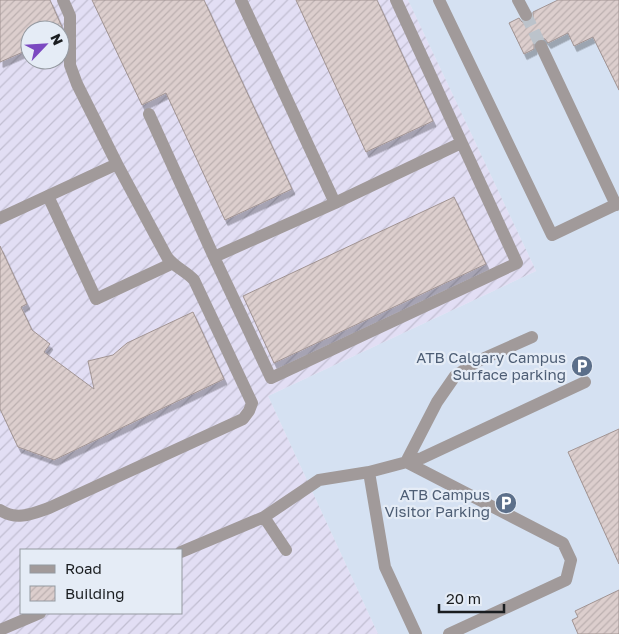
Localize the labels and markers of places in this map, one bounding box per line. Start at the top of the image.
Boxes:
place label: ATB Calgary Campus Surface parking [416,348,566,383]
parking icon: ATB Calgary Campus Surface parking [570,354,594,378]
place label: ATB Campus Visitor Parking [384,485,490,520]
parking icon: ATB Campus Visitor Parking [494,491,518,515]

